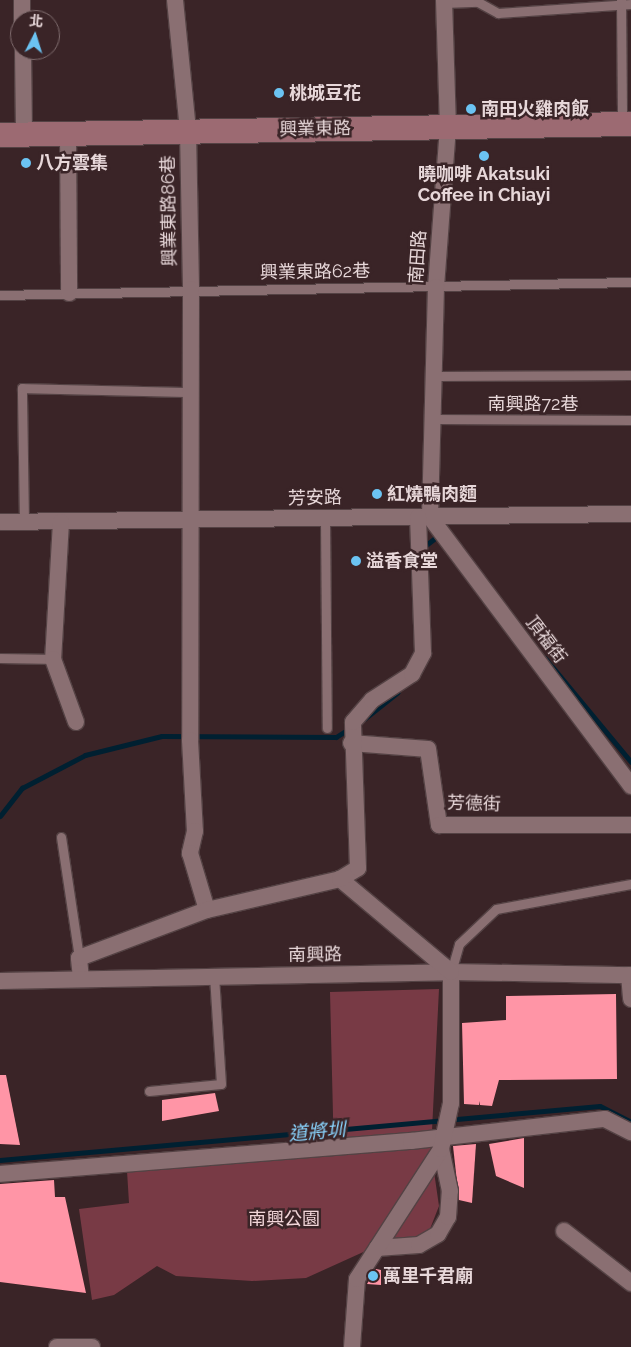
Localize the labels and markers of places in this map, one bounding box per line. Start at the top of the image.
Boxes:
place label: 桃城豆花 [289,82,361,104]
marker: 桃城豆花 [273,87,285,99]
place label: 南田火雞肉飯 [481,98,589,120]
marker: 南田火雞肉飯 [465,103,477,115]
marker: 曉咖啡 Akatsuki Coffee in Chiayi [478,150,490,162]
place label: 八方雲集 [36,152,108,174]
marker: 八方雲集 [20,157,32,169]
place label: 曉咖啡 Akatsuki Coffee in Chiayi [418,164,550,206]
place label: 紅燒鴨肉麵 [387,483,477,505]
marker: 紅燒鴨肉麵 [371,488,383,500]
place label: 溢香食堂 [366,550,438,572]
marker: 溢香食堂 [350,555,362,567]
place label: 萬里千君廟 [383,1265,473,1287]
marker: 萬里千君廟 [367,1270,379,1282]

